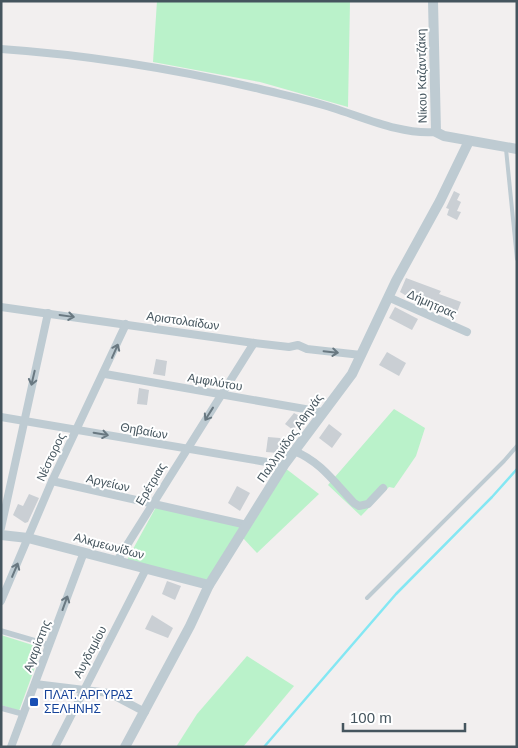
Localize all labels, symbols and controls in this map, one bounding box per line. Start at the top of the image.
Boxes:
street label: Νίκου Καζαντζάκη [414,29,430,123]
street label: Δήμητρας [405,287,459,321]
street label: Αριστολαίδων [146,309,220,333]
one-way arrow [59,311,75,321]
one-way arrow [110,344,120,359]
one-way arrow [323,347,339,357]
one-way arrow [28,369,37,385]
street label: Αμφιλύτου [186,370,244,394]
street label: Παλληνίδος Αθηνάς [254,391,326,485]
one-way arrow [203,406,213,420]
street label: Θηβαίων [119,420,169,442]
street label: Νέστορος [34,430,68,484]
one-way arrow [93,430,109,440]
street label: Ερέτριας [133,460,169,508]
street label: Αργείων [85,471,131,495]
street label: Αλκμεωνίδων [72,530,146,562]
one-way arrow [10,563,20,578]
one-way arrow [61,596,70,611]
street label: Αγαρίστης [21,618,53,674]
street label: Αυγδαμίου [70,624,110,680]
place label: ΠΛΑΤ. ΑΡΓΥΡΑΣ ΣΕΛΗΝΗΣ [44,688,133,716]
marker: ΠΛΑΤ. ΑΡΓΥΡΑΣ ΣΕΛΗΝΗΣ [28,696,40,708]
scale bar [343,700,466,732]
text: 100 m [350,709,392,726]

